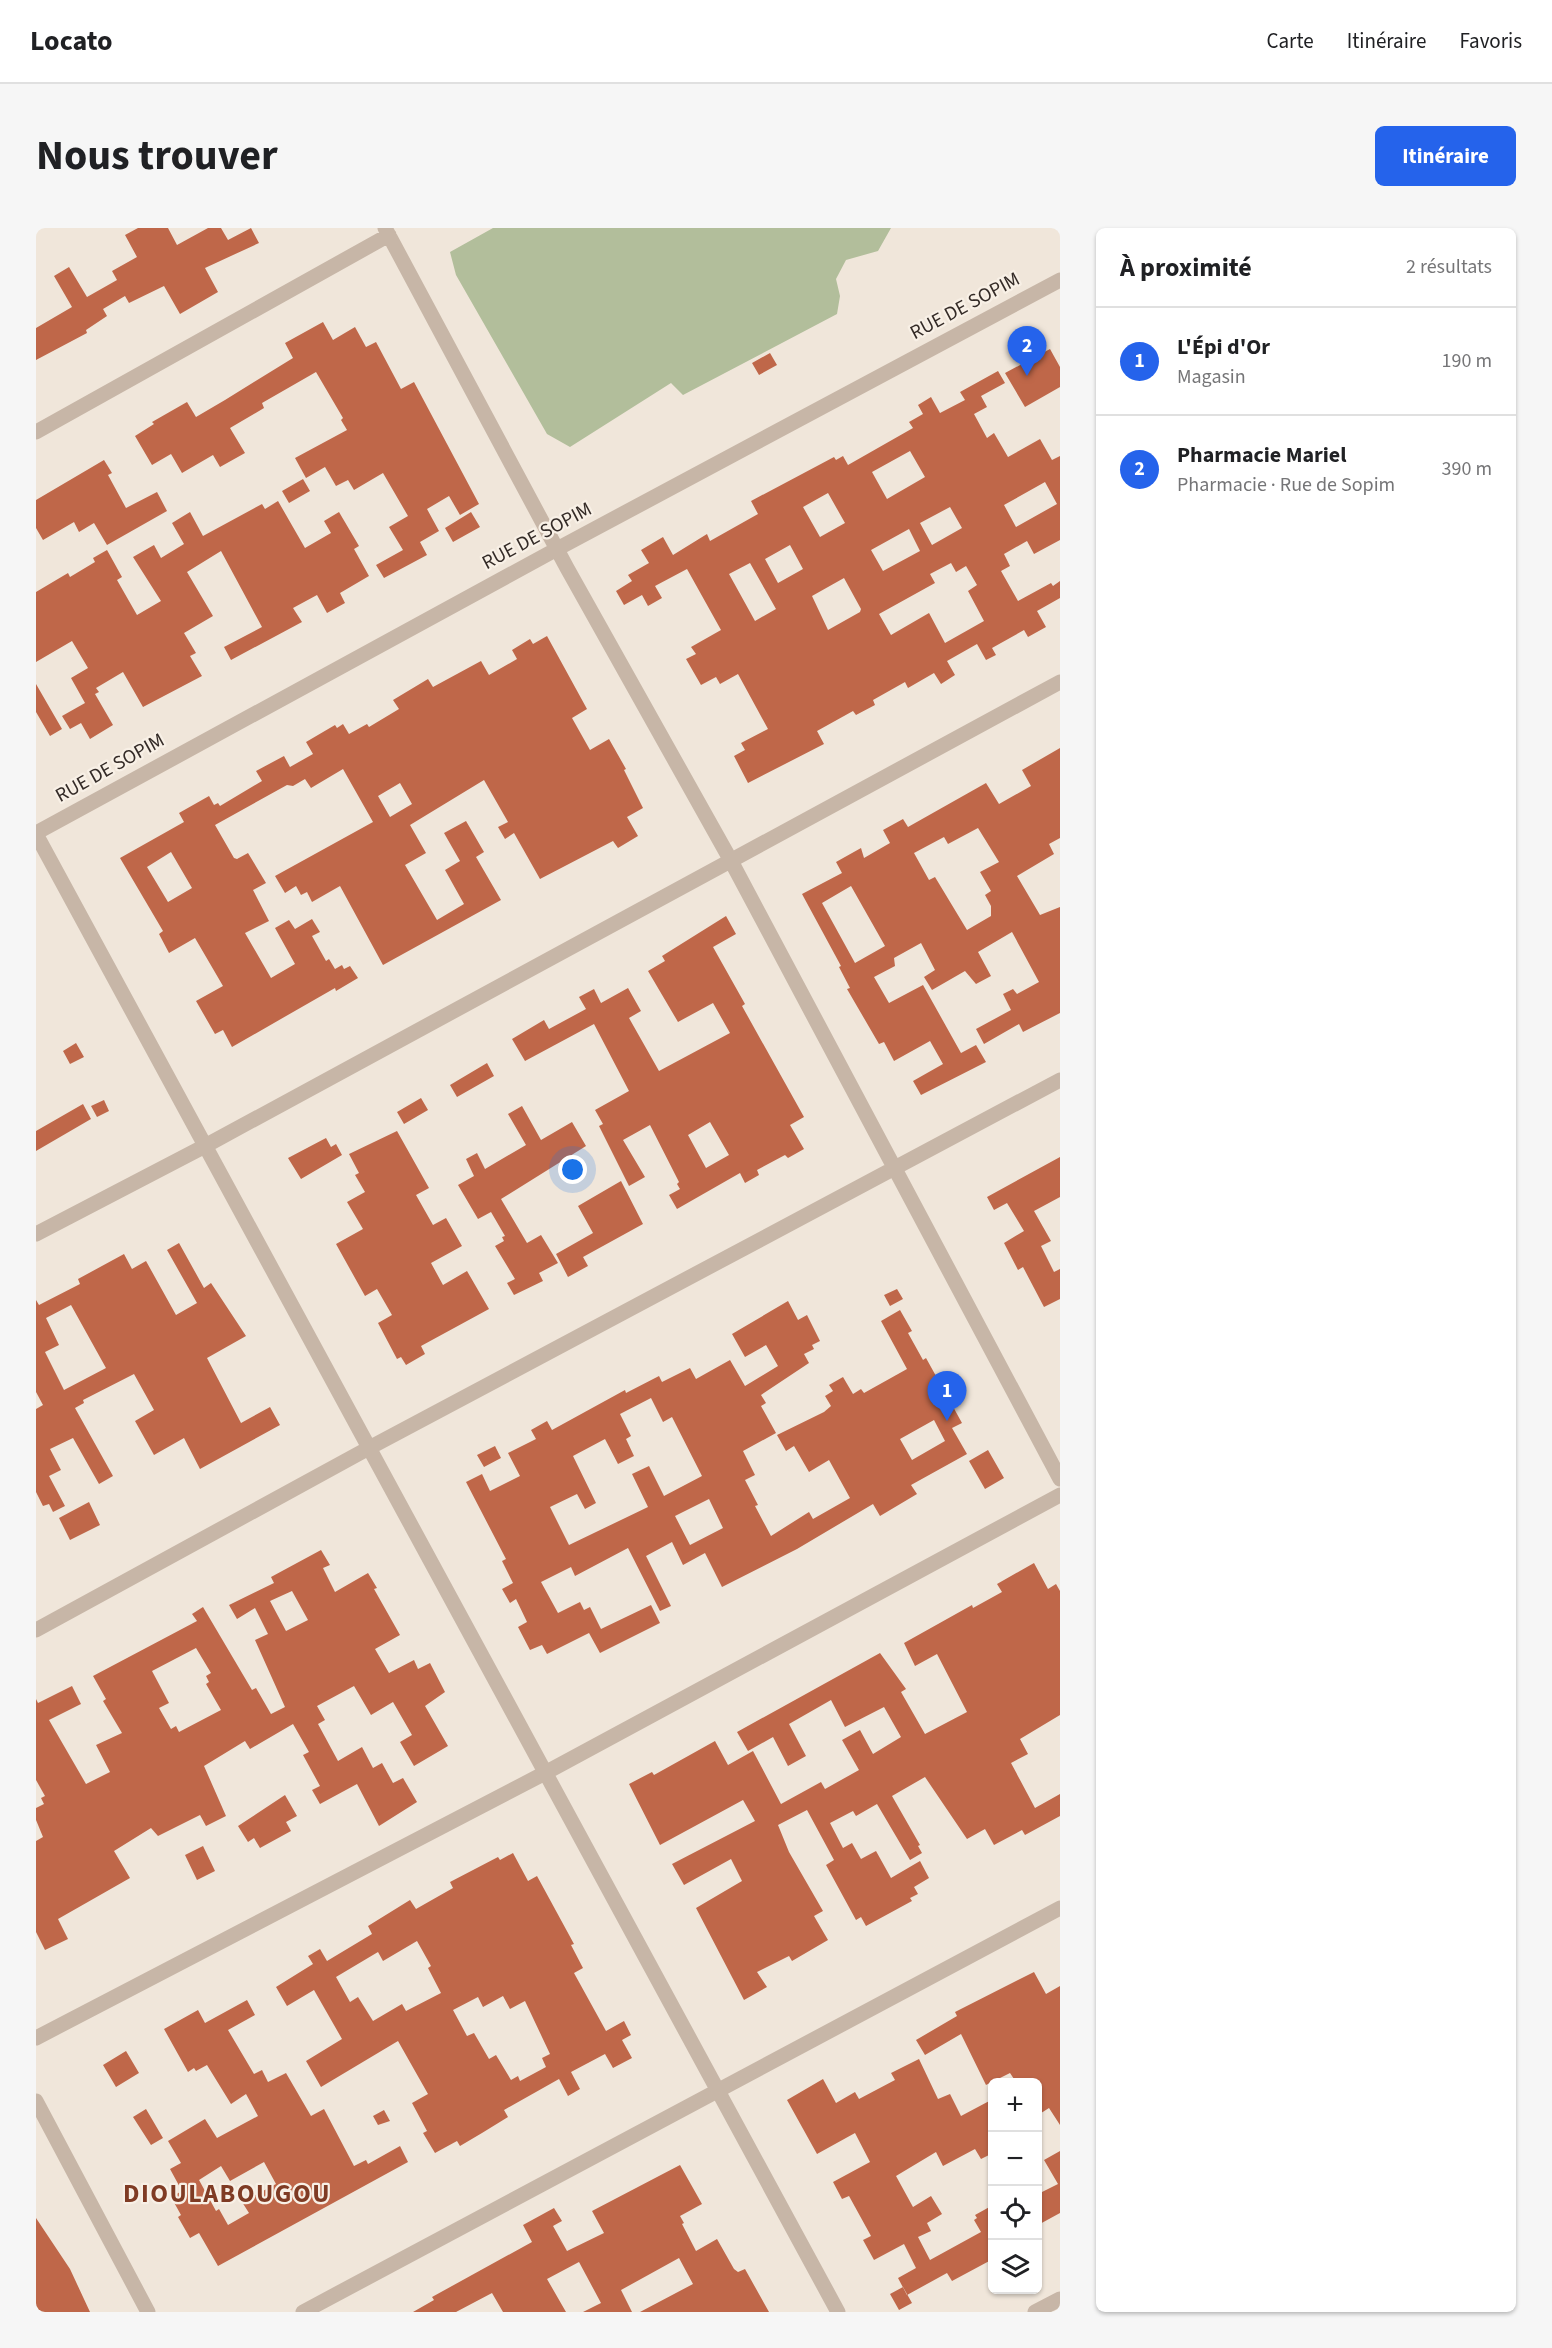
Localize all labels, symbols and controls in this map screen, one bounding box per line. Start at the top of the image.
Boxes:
text: Locato [30,21,112,61]
text: Carte [1267,26,1314,56]
text: Itinéraire [1347,26,1426,56]
text: Favoris [1459,26,1522,56]
text: Nous trouver [36,126,278,186]
button: Itinéraire [1375,126,1516,186]
text: À proximité [1120,249,1252,286]
text: 2 résultats [1406,253,1492,281]
street label: RUE DE SOPIM [905,265,1025,347]
pin: 2 [1008,326,1046,376]
text: L'Épi d'Or [1177,331,1270,363]
text: 1 [1134,347,1145,375]
text: 190 m [1442,347,1492,375]
text: Magasin [1177,363,1246,391]
text: Pharmacie Mariel [1177,439,1347,471]
text: 2 [1134,455,1145,483]
text: 390 m [1442,455,1492,483]
text: Pharmacie · Rue de Sopim [1177,471,1395,499]
street label: RUE DE SOPIM [477,495,597,577]
street label: RUE DE SOPIM [50,726,170,810]
your location [558,1155,587,1184]
pin: 1 [928,1372,966,1421]
map controls [988,2078,1042,2294]
button: + [988,2078,1042,2132]
button: − [988,2132,1042,2186]
district label: DIOULABOUGOU [123,2175,331,2212]
button: locate [988,2186,1042,2240]
button: layers [988,2240,1042,2294]

